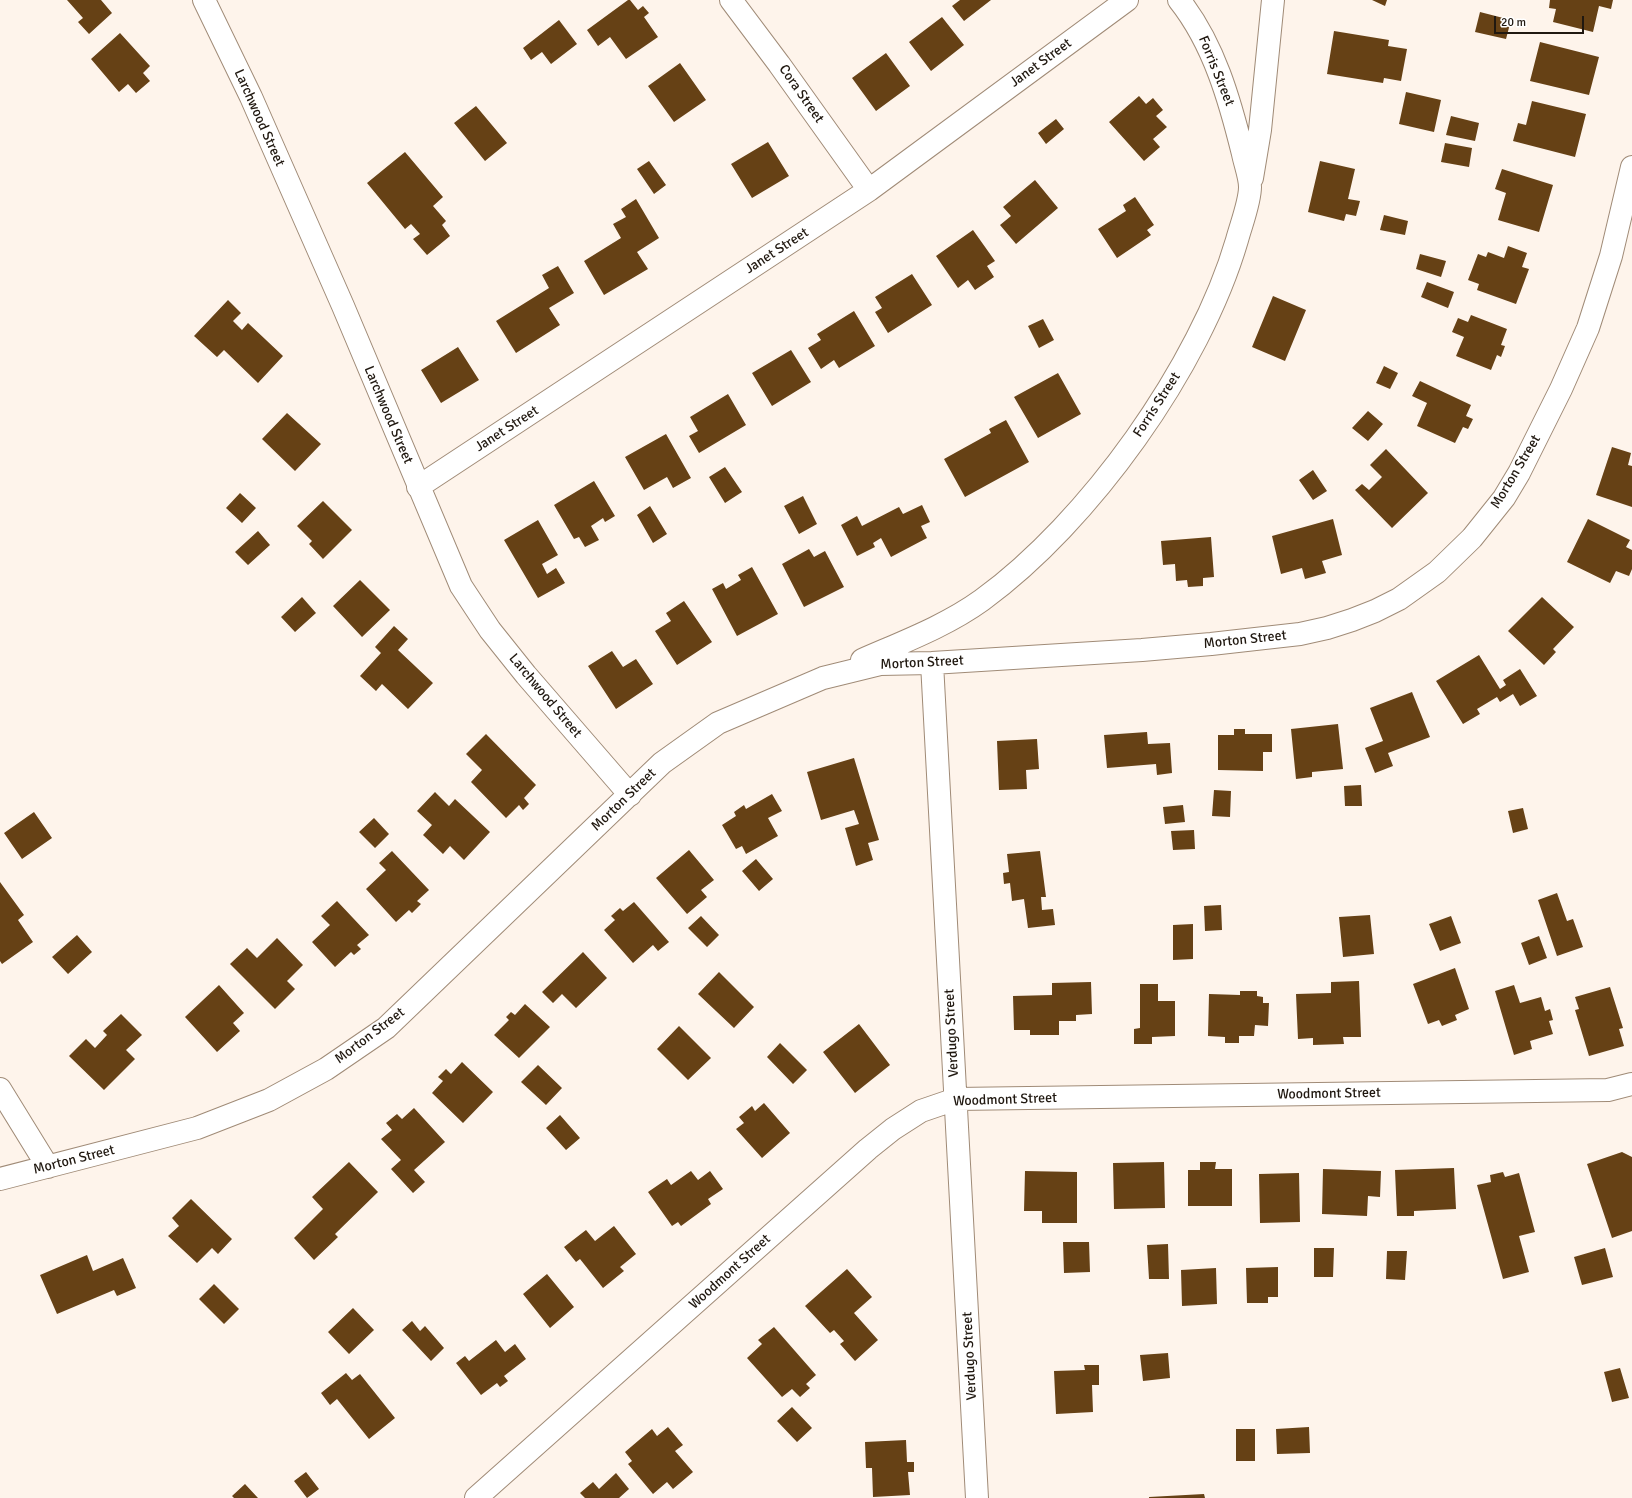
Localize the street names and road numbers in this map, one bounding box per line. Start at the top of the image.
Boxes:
street label: Forris Street [1194,33,1238,109]
street label: Janet Street [1007,35,1075,91]
street label: Cora Street [775,62,827,126]
street label: Larchwood Street [230,67,288,169]
street label: Janet Street [742,224,812,278]
street label: Larchwood Street [360,364,416,466]
street label: Forris Street [1130,369,1184,441]
street label: Janet Street [472,402,542,456]
street label: Morton Street [1487,432,1545,512]
street label: Morton Street [1203,627,1287,653]
street label: Larchwood Street [505,651,585,741]
street label: Morton Street [880,652,964,674]
street label: Morton Street [588,765,660,835]
street label: Verdugo Street [941,988,963,1078]
street label: Morton Street [332,1004,408,1068]
street label: Woodmont Street [1277,1085,1381,1103]
street label: Woodmont Street [953,1090,1057,1110]
street label: Morton Street [32,1142,116,1178]
street label: Woodmont Street [686,1231,774,1313]
street label: Verdugo Street [959,1311,981,1401]

